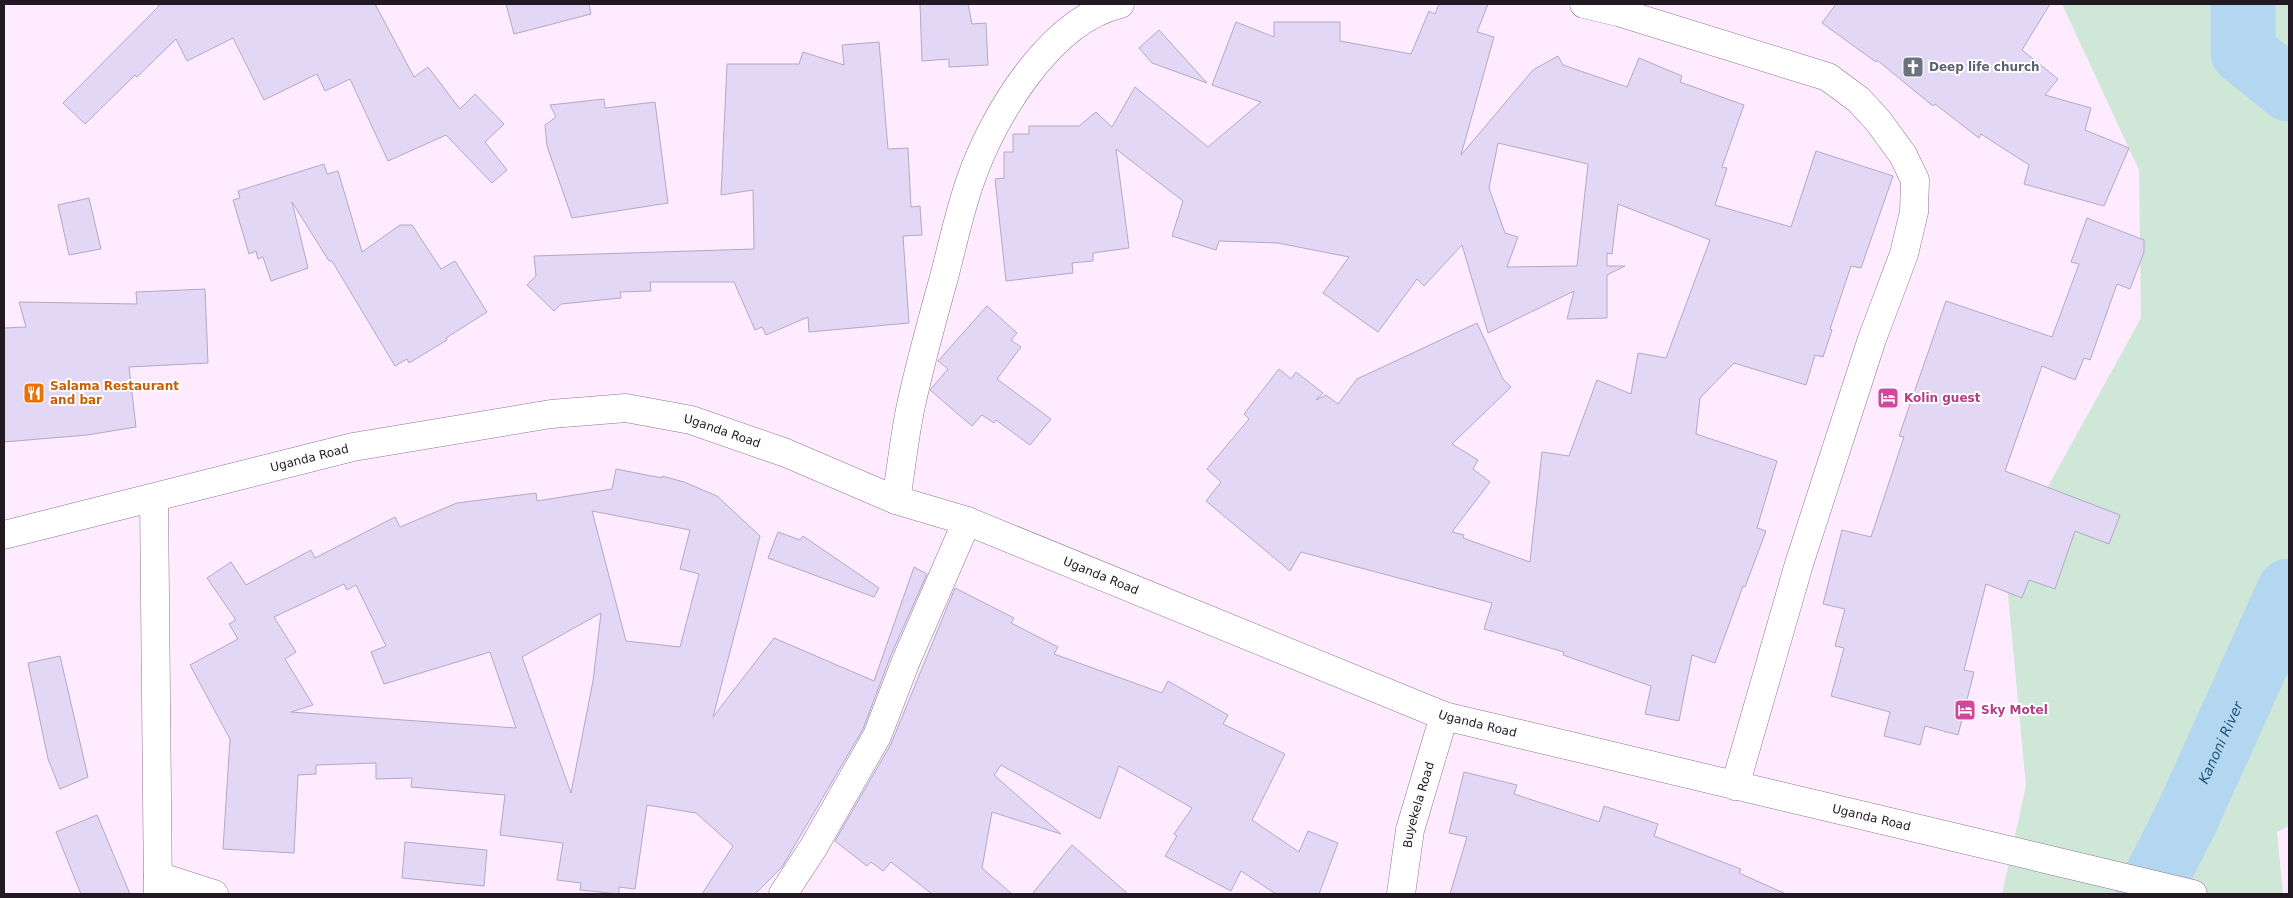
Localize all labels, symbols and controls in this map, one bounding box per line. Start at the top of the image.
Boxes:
church icon: Deep life church [1901,55,1925,79]
place label: Deep life church [1929,60,2040,74]
place label: Salama Restaurant and bar [50,379,179,407]
restaurant icon: Salama Restaurant and bar [22,381,46,405]
hotel icon: Kolin guest [1876,386,1900,410]
place label: Kolin guest [1904,391,1981,405]
street label: Uganda Road [683,412,762,451]
street label: Uganda Road [269,441,350,475]
street label: Uganda Road [1061,554,1141,597]
hotel icon: Sky Motel [1953,698,1977,722]
water label: Kanoni River [2195,698,2247,786]
place label: Sky Motel [1981,703,2048,717]
street label: Uganda Road [1436,707,1518,740]
street label: Buyekela Road [1401,760,1437,849]
street label: Uganda Road [1831,802,1912,834]

